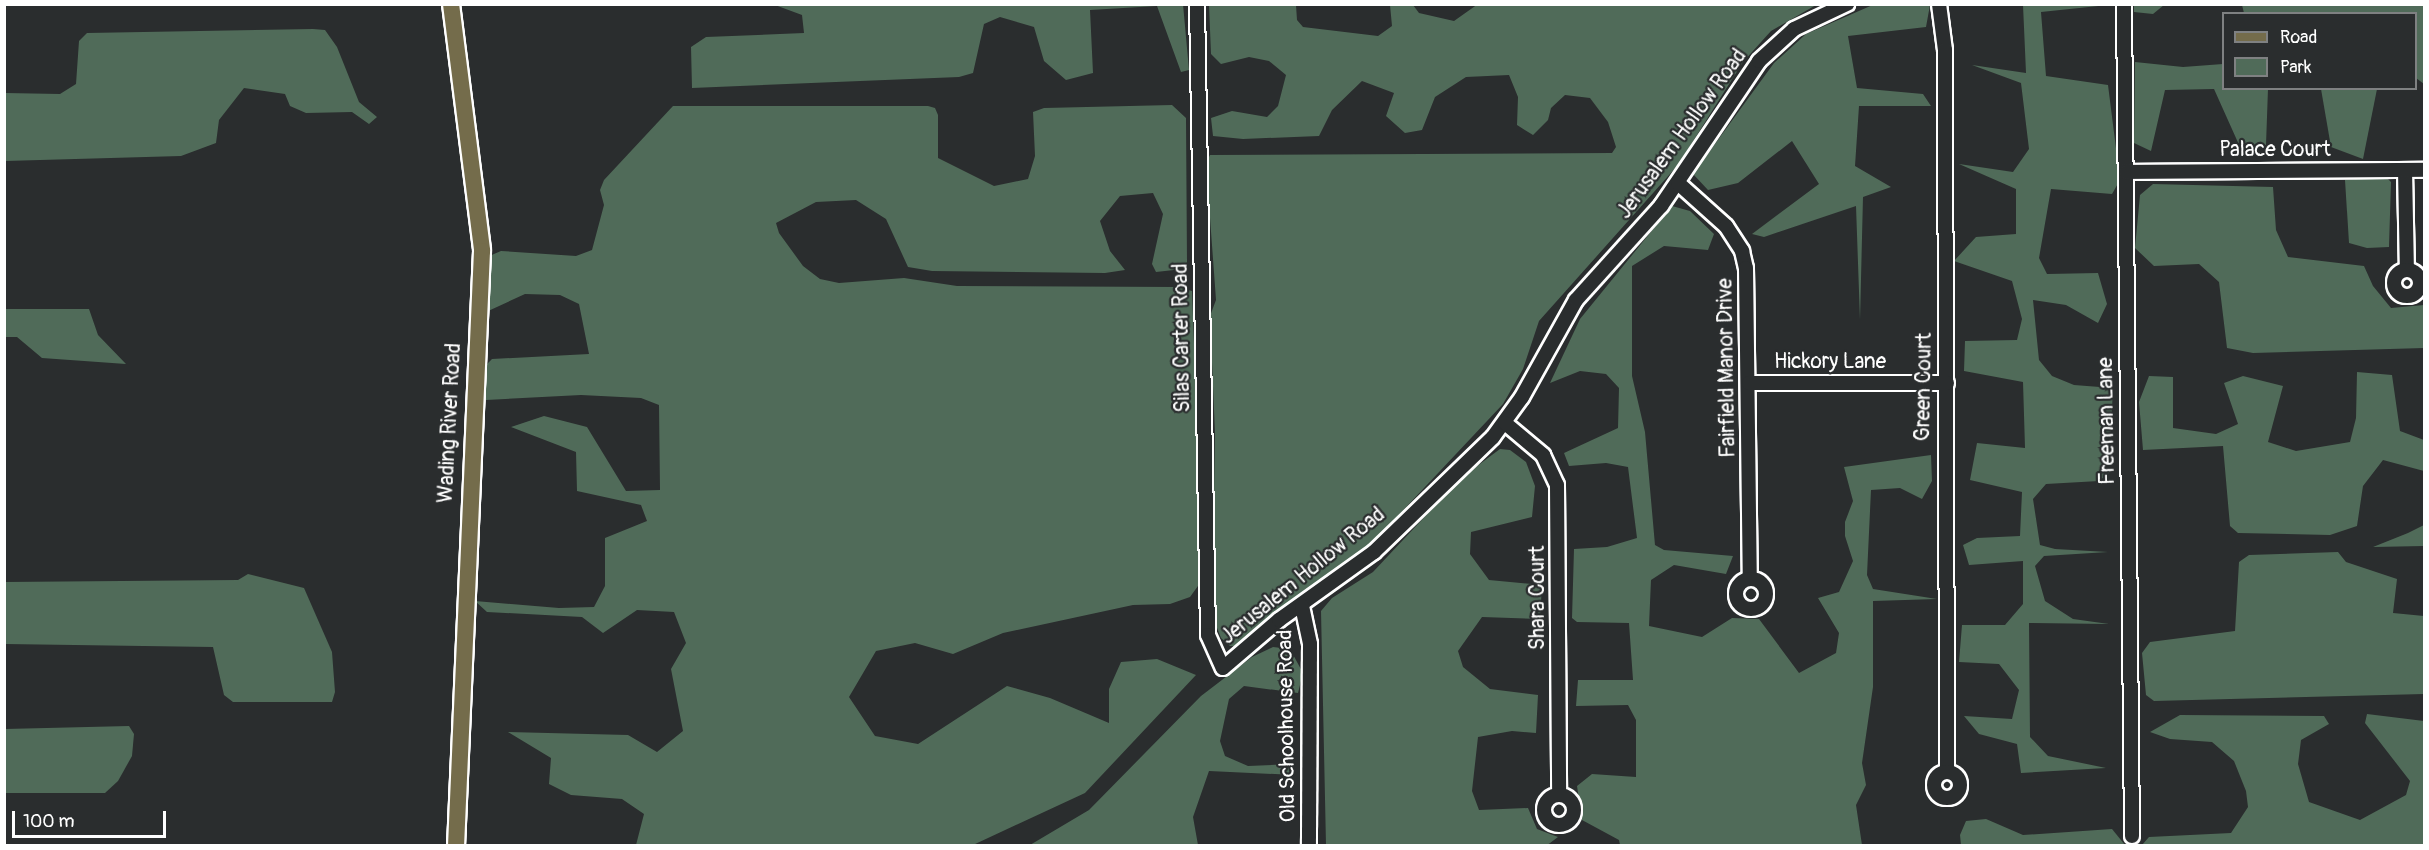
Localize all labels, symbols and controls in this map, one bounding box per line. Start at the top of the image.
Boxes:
legend [2222,12,2417,90]
text: Road [2280,26,2317,49]
street label: Jerusalem Hollow Road [1612,44,1752,224]
text: Park [2280,56,2312,79]
street label: Palace Court [2219,137,2331,163]
street label: Silas Carter Road [1168,263,1196,413]
street label: Fairfield Manor Drive [1713,278,1741,458]
street label: Green Court [1910,333,1938,441]
street label: Wading River Road [433,342,467,504]
street label: Hickory Lane [1774,349,1886,375]
street label: Freeman Lane [2093,357,2121,485]
street label: Jerusalem Hollow Road [1216,502,1390,650]
street label: Shara Court [1525,546,1551,650]
street label: Old Schoolhouse Road [1273,629,1301,823]
scale bar [15,799,170,837]
text: 100 m [23,810,75,833]

